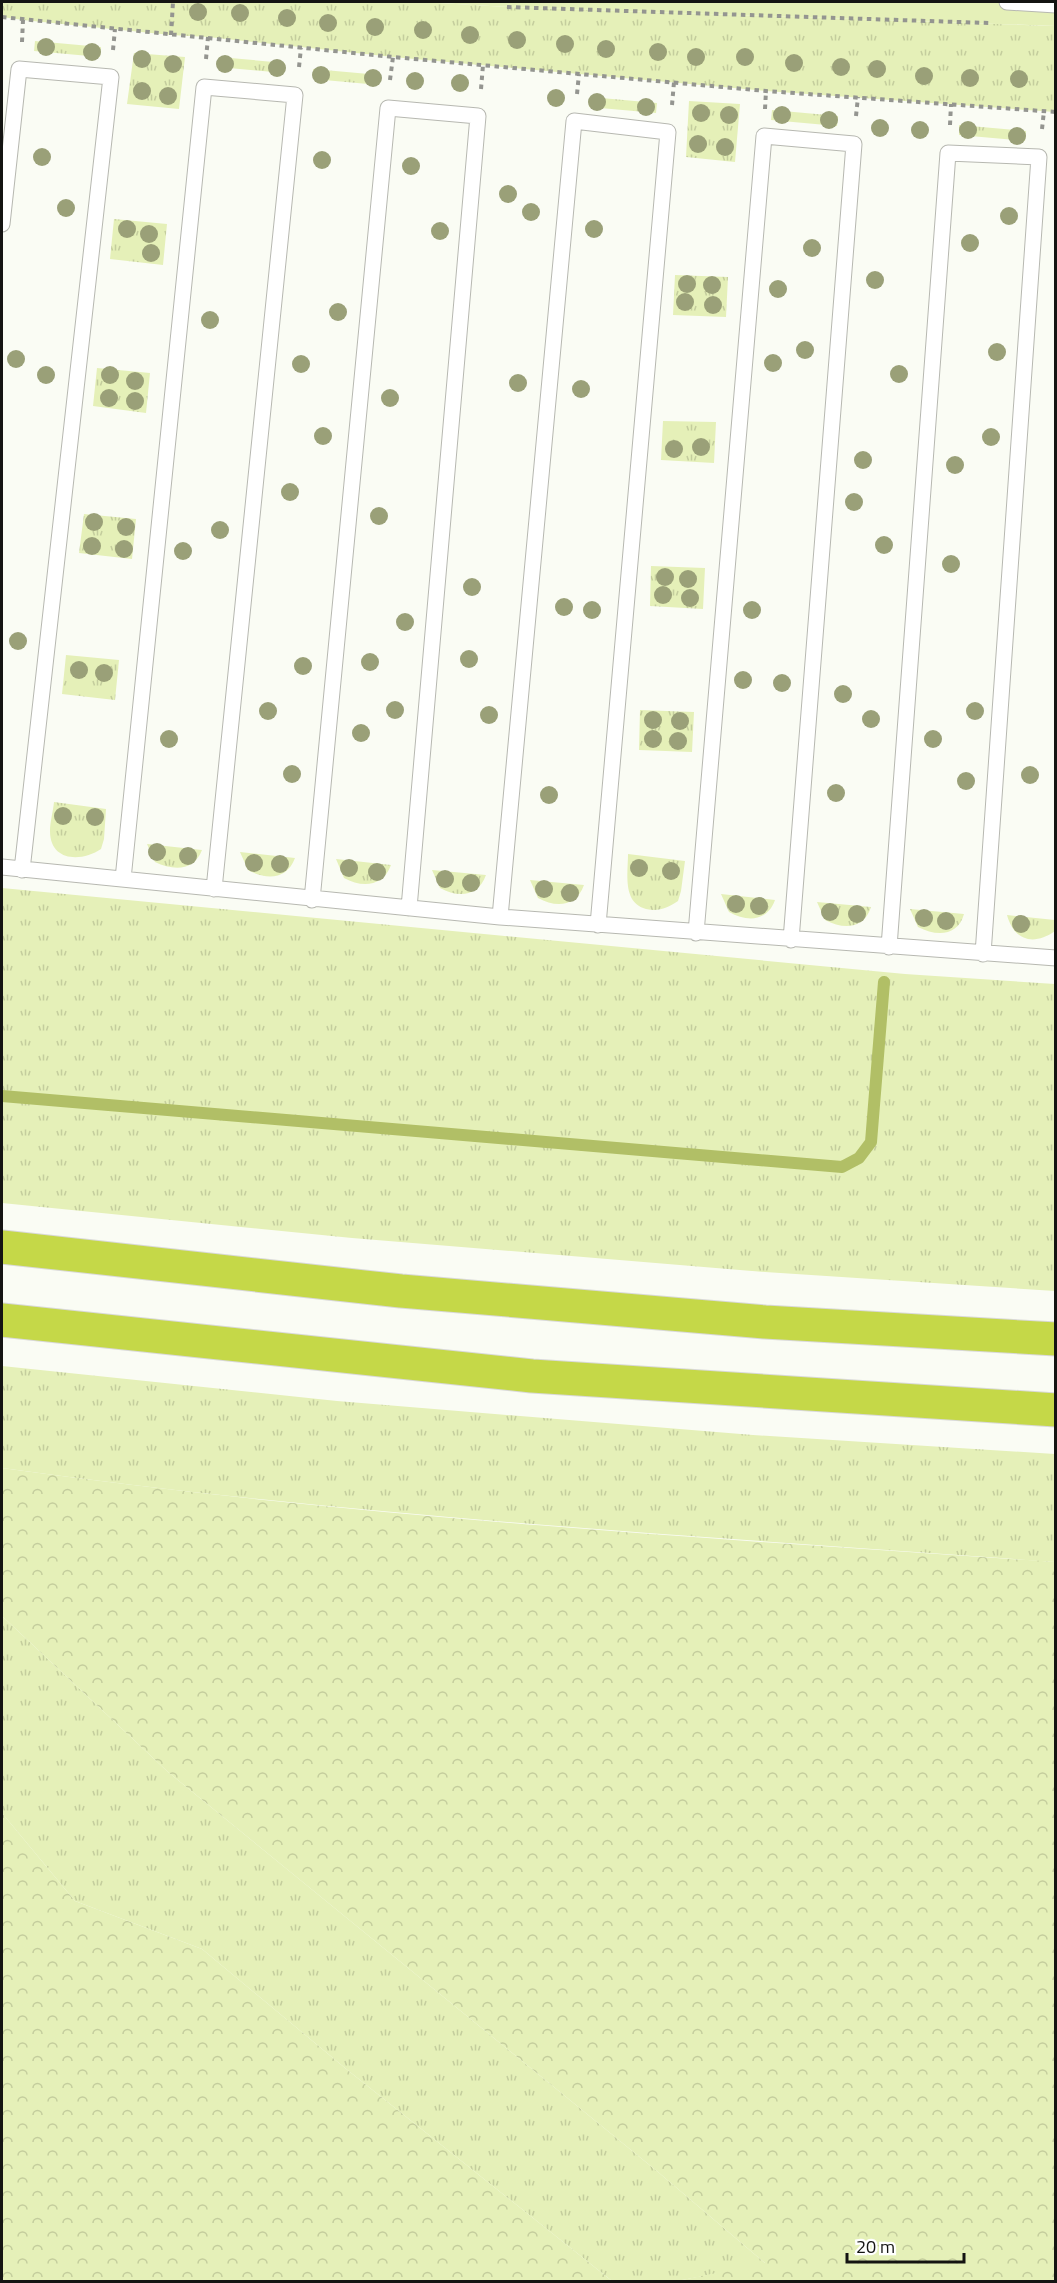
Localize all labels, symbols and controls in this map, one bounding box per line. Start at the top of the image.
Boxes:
scale bar [847,2226,964,2264]
text: 20 m [856,2233,895,2260]

